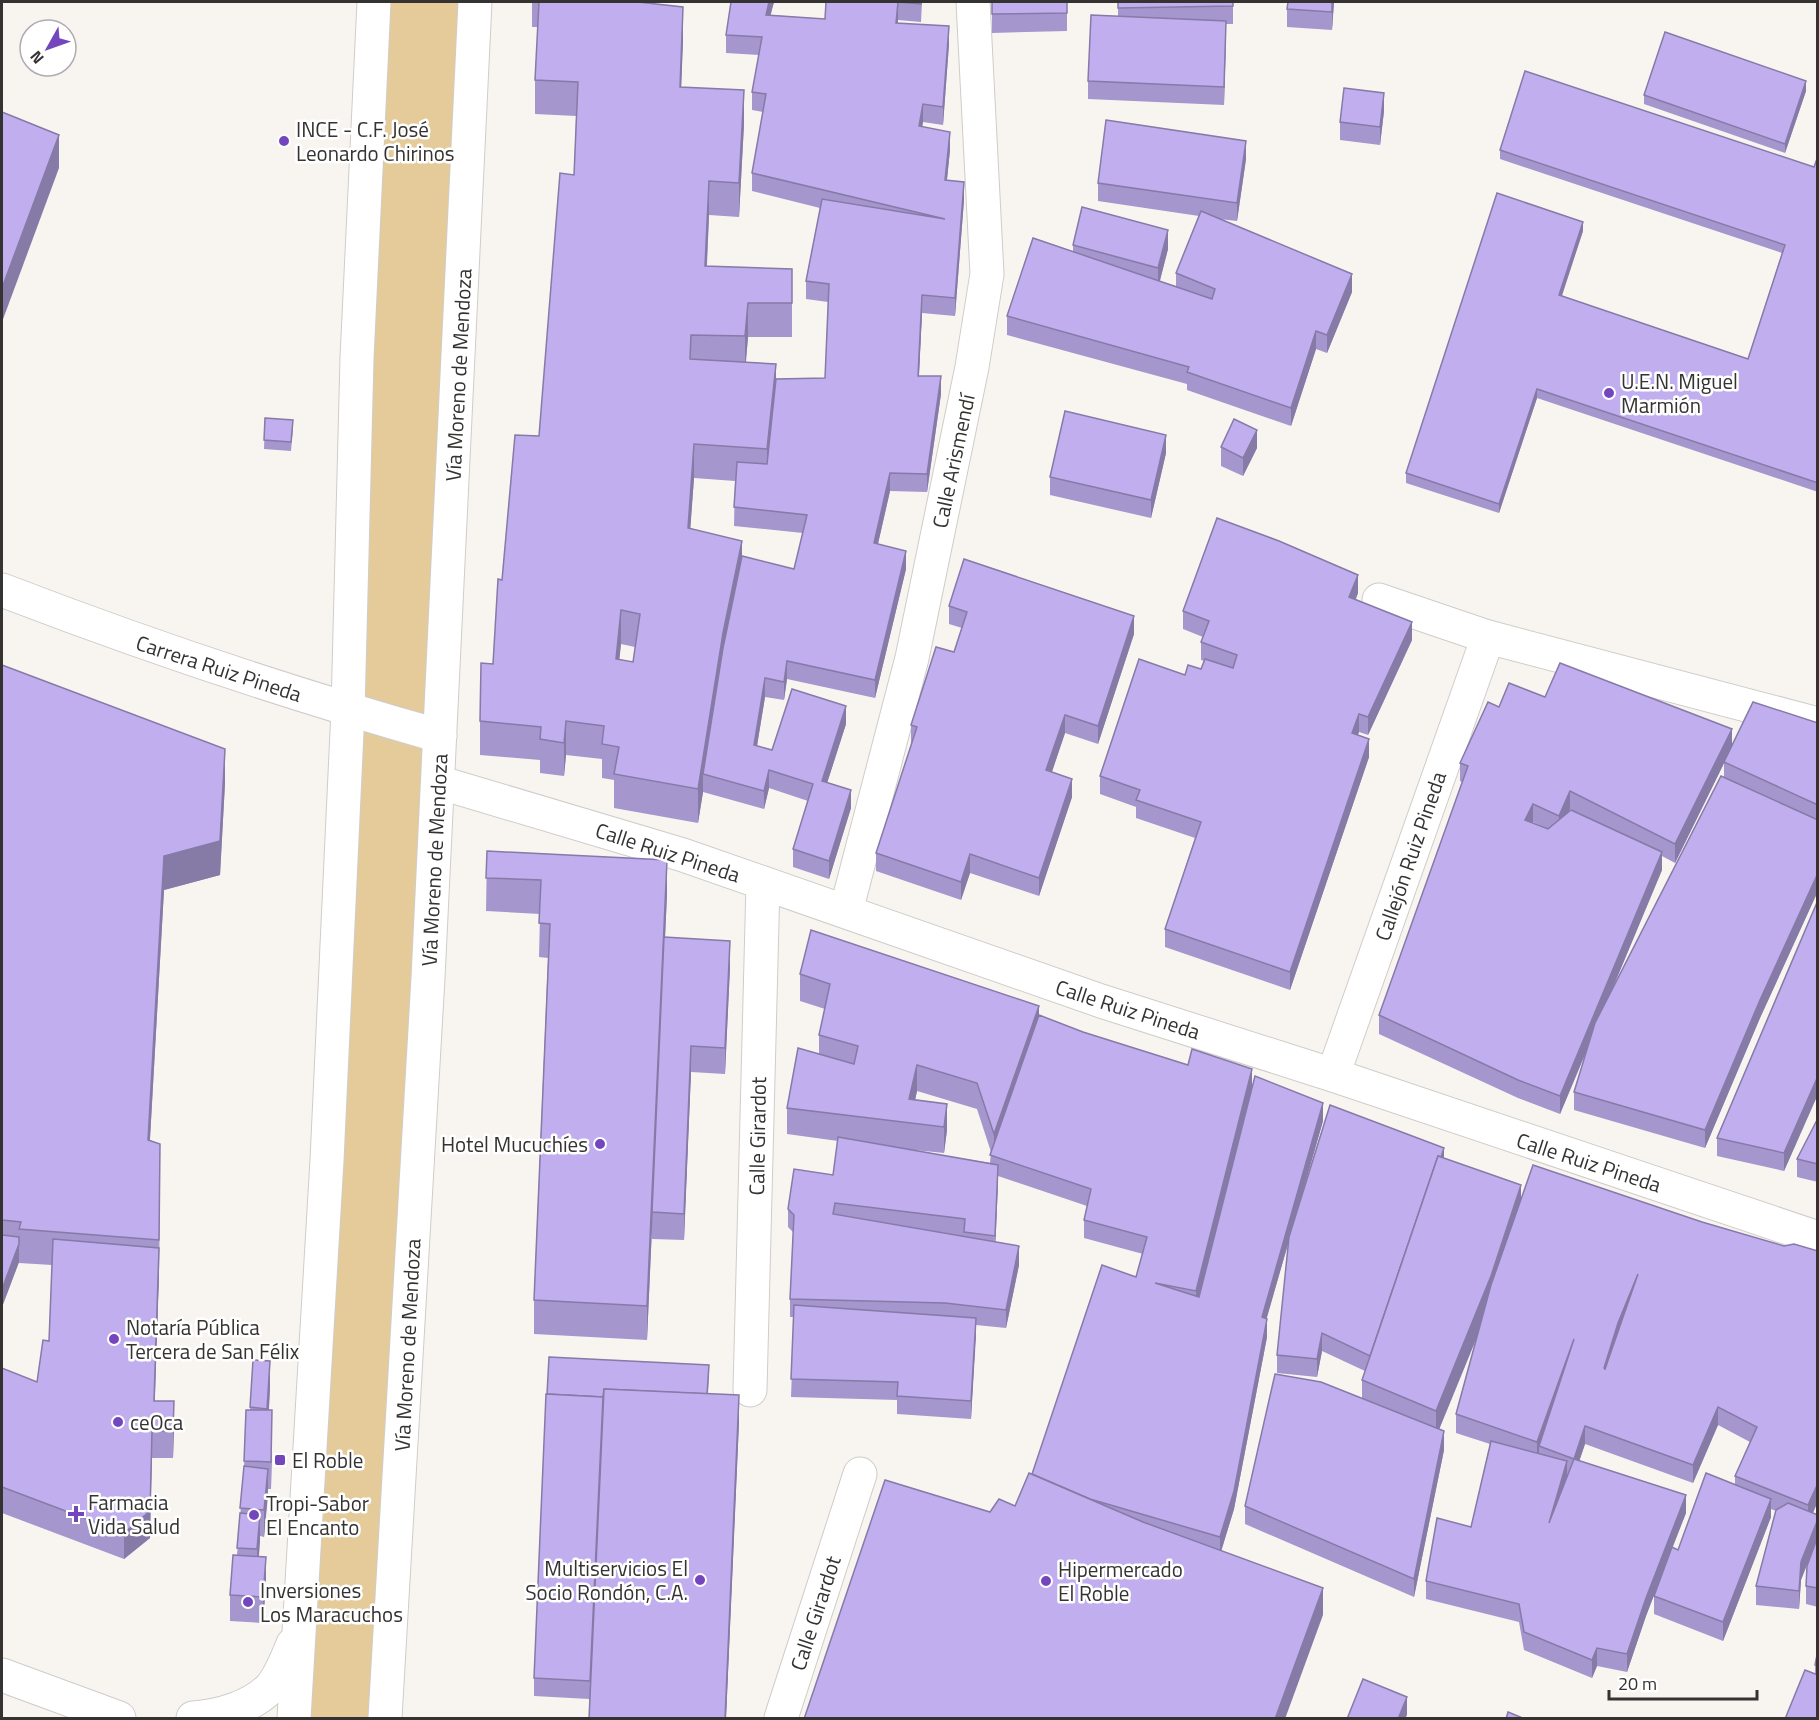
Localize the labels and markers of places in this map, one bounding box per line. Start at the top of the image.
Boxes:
place label: INCE - C.F. José Leonardo Chirinos [296,113,455,169]
marker: INCE - C.F. José Leonardo Chirinos [277,134,291,148]
place label: U.E.N. Miguel Marmión [1621,365,1738,421]
marker: U.E.N. Miguel Marmión [1602,386,1616,400]
place label: Hotel Mucuchíes [441,1128,588,1160]
marker: Hotel Mucuchíes [593,1137,607,1151]
place label: Notaría Pública Tercera de San Félix [126,1311,300,1367]
marker: Notaría Pública Tercera de San Félix [107,1332,121,1346]
place label: ceOca [130,1406,184,1438]
marker: ceOca [111,1415,125,1429]
place label: El Roble [292,1444,363,1476]
marker: El Roble [273,1453,287,1467]
place label: Farmacia Vida Salud [88,1486,180,1542]
place label: Tropi-Sabor El Encanto [266,1487,369,1543]
marker: Farmacia Vida Salud [69,1507,83,1521]
marker: Tropi-Sabor El Encanto [247,1508,261,1522]
place label: Multiservicios El Socio Rondón, C.A. [525,1552,688,1608]
place label: Hipermercado El Roble [1058,1553,1183,1609]
marker: Multiservicios El Socio Rondón, C.A. [693,1573,707,1587]
place label: Inversiones Los Maracuchos [260,1574,403,1630]
marker: Hipermercado El Roble [1039,1574,1053,1588]
marker: Inversiones Los Maracuchos [241,1595,255,1609]

